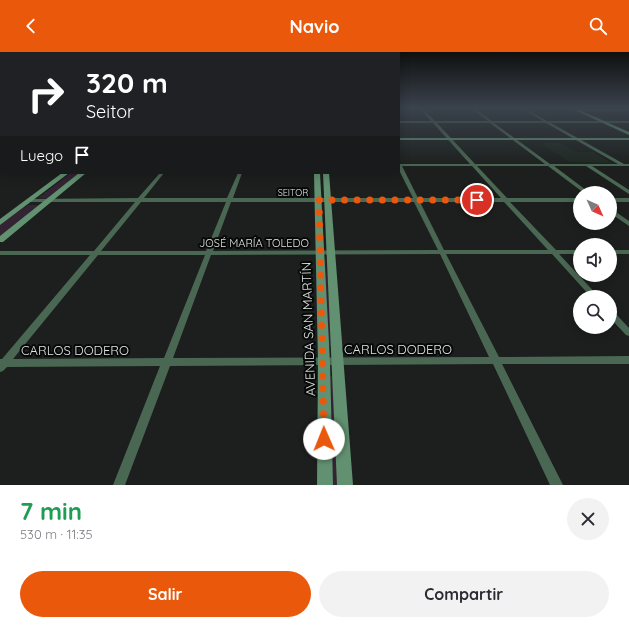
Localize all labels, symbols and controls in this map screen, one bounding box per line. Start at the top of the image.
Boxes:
icon: back [20,15,42,37]
text: Navio [290,15,339,38]
icon: search [587,15,609,37]
text: 320 m [86,65,168,100]
icon: right [20,68,72,120]
text: Seitor [86,100,134,123]
icon: arrive [71,144,93,166]
text: Luego [20,146,63,165]
pin [460,183,494,217]
north arrow [573,186,617,230]
map controls [573,186,617,334]
street label: SEITOR [278,187,308,198]
icon: arrive [466,189,488,211]
street label: JOSÉ MARÍA TOLEDO [199,236,309,250]
button: sound [573,238,617,282]
street label: AVENIDA SAN MARTÍN [298,262,318,396]
button: search [573,290,617,334]
street label: CARLOS DODERO [344,341,452,357]
street label: CARLOS DODERO [21,342,129,358]
position arrow [303,418,345,460]
text: 7 min [20,496,82,526]
button: close [567,498,609,540]
text: 530 m · 11:35 [20,526,93,542]
button: Salir [20,571,311,617]
button: Compartir [319,571,609,617]

